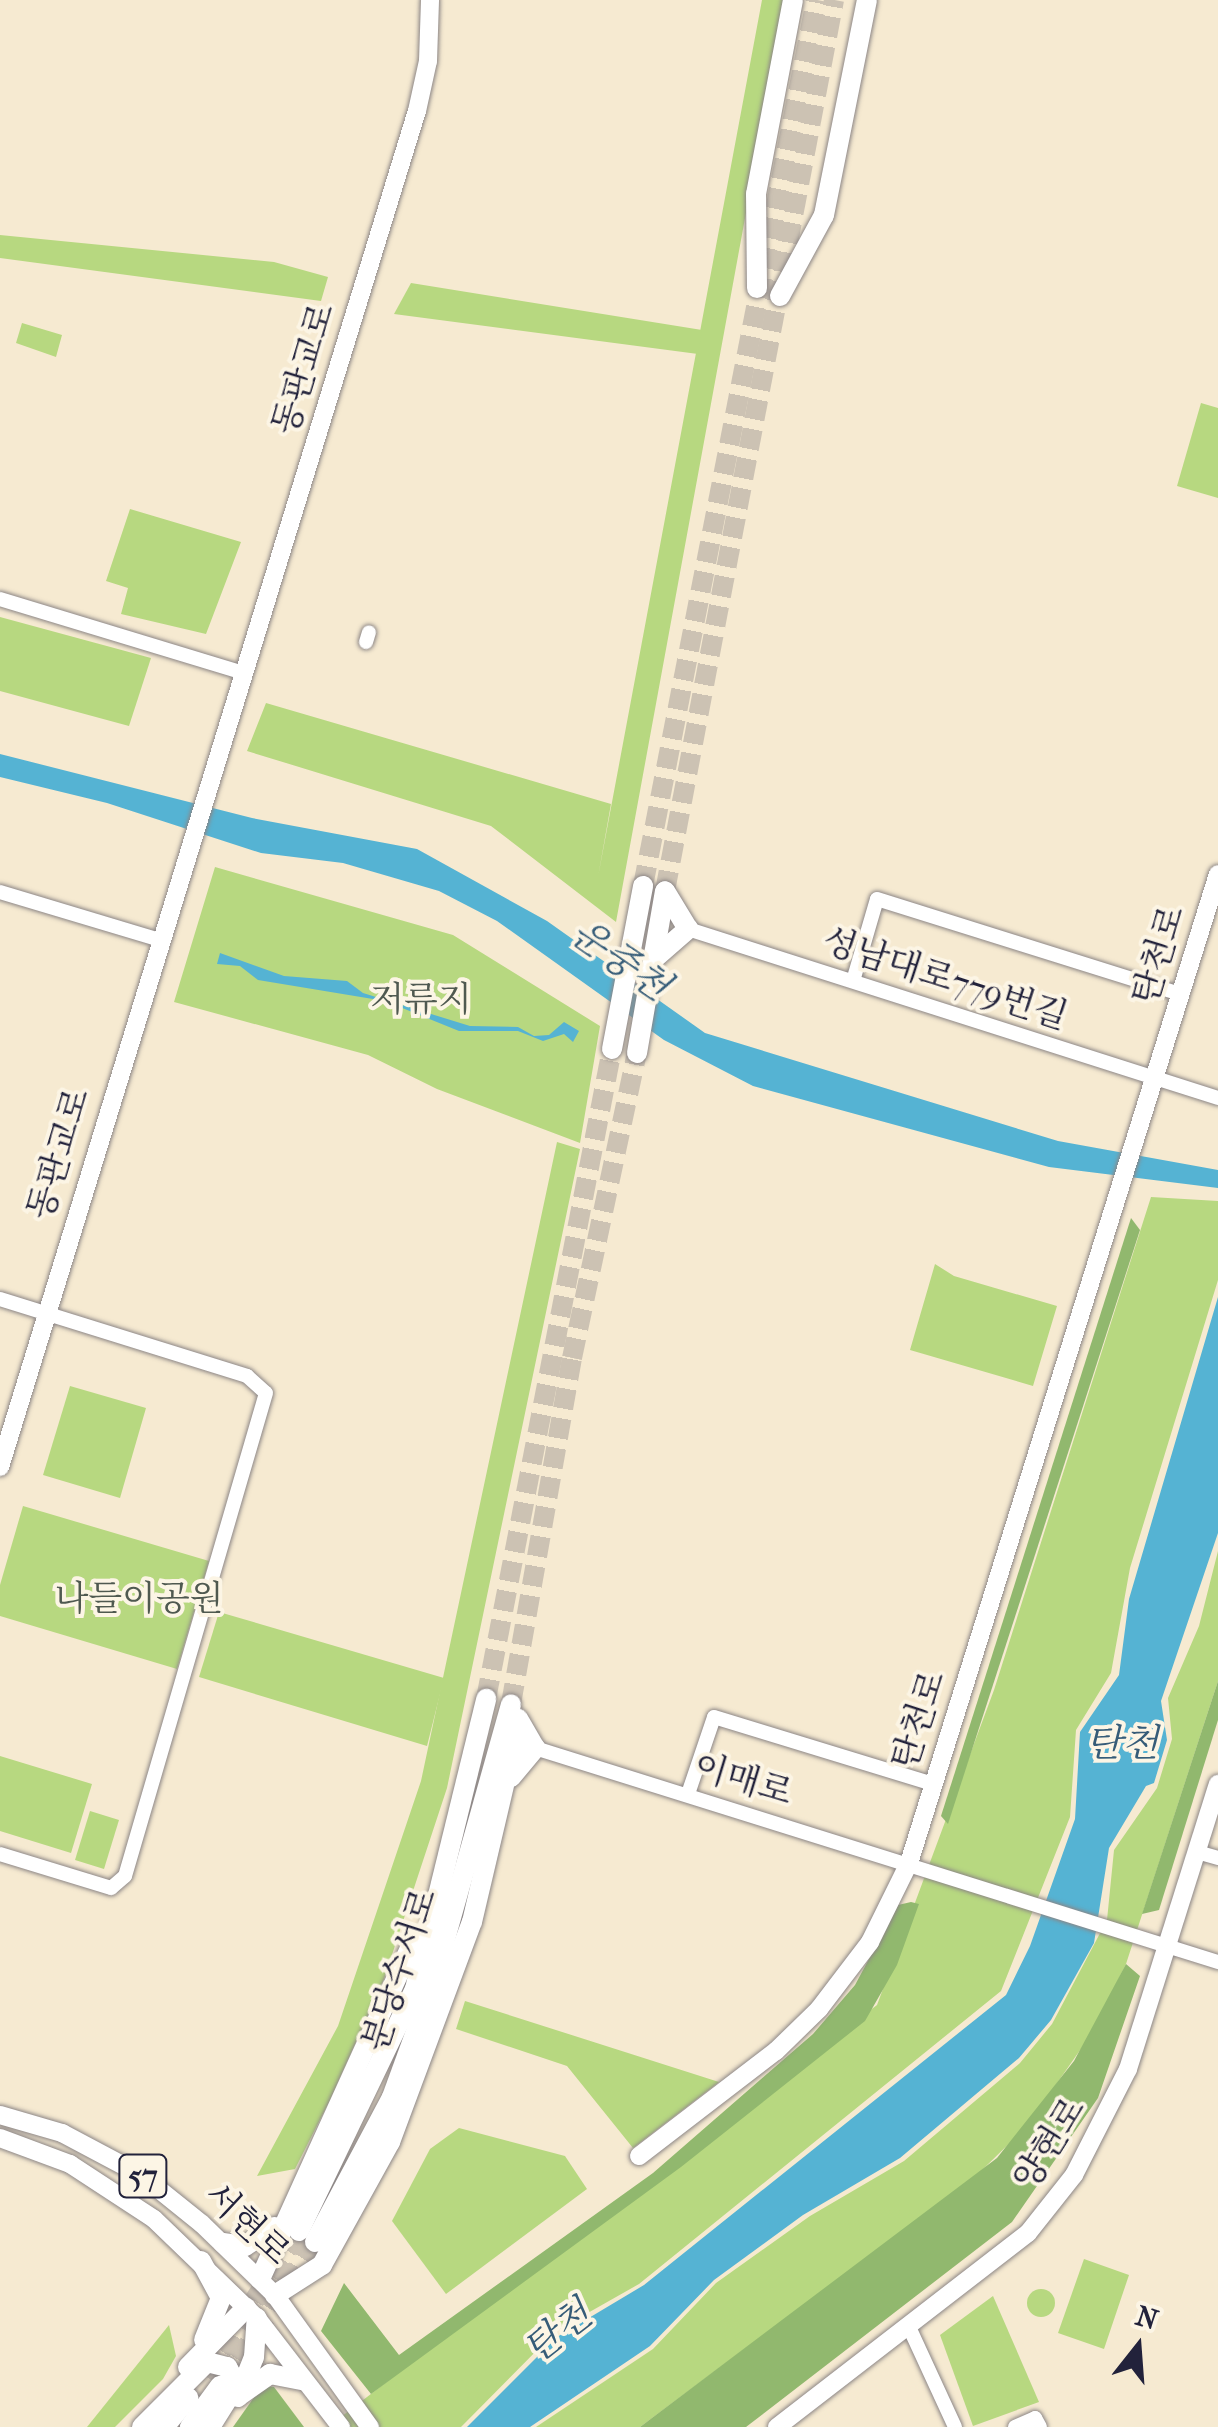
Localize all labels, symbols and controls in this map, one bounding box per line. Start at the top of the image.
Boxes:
street label: 동판교로 [264,298,344,440]
street label: 탄천로 [1124,900,1194,1010]
water label: 운중천 [562,910,678,1010]
street label: 성남대로779번길 [817,920,1073,1038]
park label: 저류지 [370,979,472,1021]
street label: 동판교로 [19,1083,99,1225]
park label: 나들이공원 [54,1578,224,1620]
street label: 탄천로 [883,1665,955,1775]
water label: 탄천 [1085,1721,1159,1767]
street label: 이매로 [688,1745,798,1815]
street label: 분당수서로 [354,1883,446,2057]
street label: 양현로 [1005,2090,1095,2198]
road number: 57 [118,2149,168,2203]
street label: 서현로 [196,2174,298,2274]
water label: 탄천 [515,2291,601,2373]
north arrow [1088,2297,1188,2397]
text: N [1132,2299,1162,2337]

